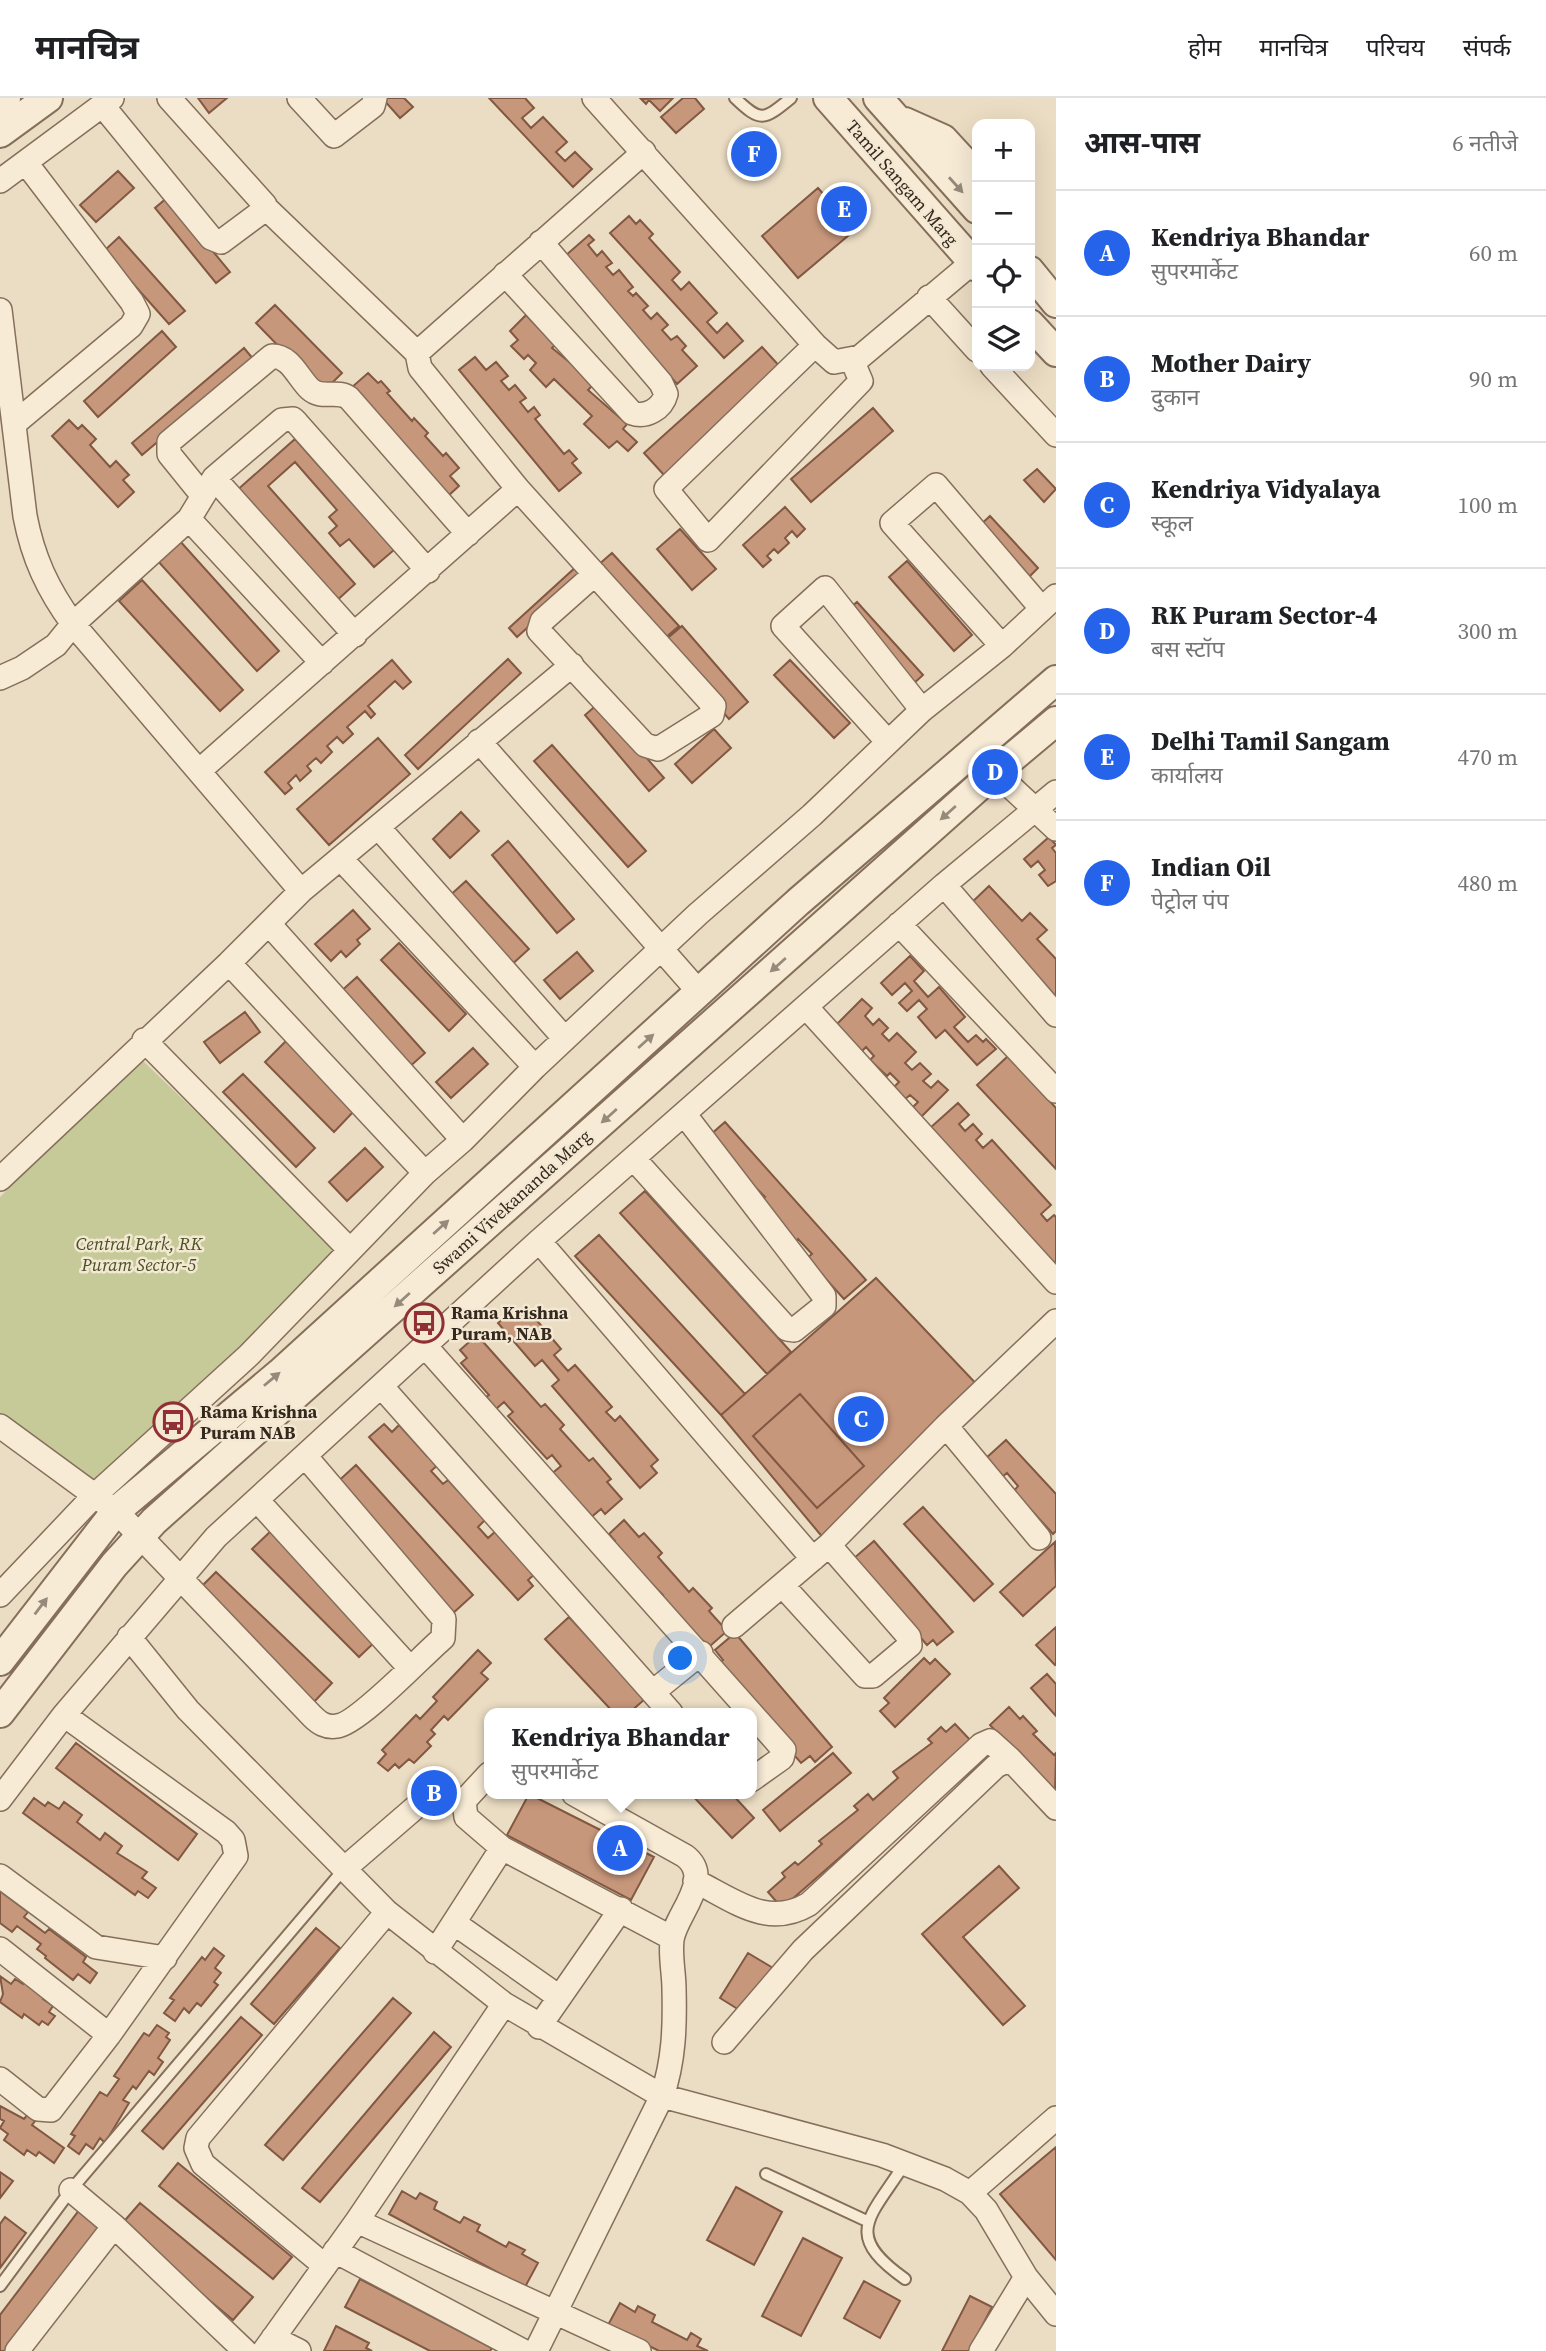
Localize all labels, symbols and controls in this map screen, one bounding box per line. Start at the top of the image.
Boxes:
text: मानचित्र [35,25,139,70]
text: होम [1188,31,1221,64]
text: मानचित्र [1259,31,1328,64]
text: परिचय [1366,31,1425,64]
text: संपर्क [1463,31,1511,64]
street label: Tamil Sangam Marg [841,114,964,251]
map controls [972,119,1035,371]
button: + [972,119,1035,182]
text: आस-पास [1084,122,1200,163]
text: 6 नतीजे [1452,127,1518,159]
pin: F [731,128,777,180]
one-way arrow [948,176,964,194]
button: − [972,182,1035,245]
pin: E [821,183,867,235]
text: Kendriya Bhandar [1151,219,1369,255]
text: A [1099,237,1115,269]
text: 60 m [1469,237,1518,269]
button: locate [972,245,1035,308]
text: सुपरमार्केट [1151,255,1238,287]
button: layers [972,308,1035,371]
text: Mother Dairy [1151,345,1311,381]
text: B [1100,363,1114,395]
text: 90 m [1469,363,1518,395]
text: दुकान [1151,381,1200,413]
text: Kendriya Vidyalaya [1151,471,1381,507]
text: C [1100,489,1114,521]
text: 100 m [1457,489,1518,521]
text: स्कूल [1151,507,1193,539]
text: RK Puram Sector-4 [1151,597,1378,633]
text: D [1099,615,1115,647]
text: 300 m [1457,615,1518,647]
text: बस स्टॉप [1151,633,1225,665]
text: Delhi Tamil Sangam [1151,723,1390,759]
text: E [1100,741,1114,773]
text: 470 m [1457,741,1518,773]
pin: D [972,746,1018,798]
text: कार्यालय [1151,759,1223,791]
one-way arrow [940,805,957,821]
text: Indian Oil [1151,849,1271,885]
text: F [1100,867,1114,899]
text: 480 m [1457,867,1518,899]
text: पेट्रोल पंप [1151,885,1229,917]
one-way arrow [770,957,787,972]
one-way arrow [637,1033,655,1049]
one-way arrow [600,1108,617,1123]
street label: Swami Vivekananda Marg [427,1123,597,1280]
one-way arrow [432,1219,450,1235]
park label: Central Park, RK Puram Sector-5 [76,1231,203,1277]
one-way arrow [393,1292,411,1308]
place label: Rama Krishna Puram, NAB [451,1300,569,1346]
bus stop icon: Rama Krishna Puram, NAB [403,1302,445,1344]
one-way arrow [264,1372,281,1387]
pin: C [838,1393,884,1445]
place label: Rama Krishna Puram NAB [200,1399,318,1445]
bus stop icon: Rama Krishna Puram NAB [152,1401,194,1443]
one-way arrow [34,1598,49,1616]
your location [663,1641,697,1675]
popup [484,1708,757,1799]
text: Kendriya Bhandar [511,1719,730,1755]
text: सुपरमार्केट [511,1755,598,1787]
pin: B [411,1767,457,1819]
pin: A [597,1822,643,1874]

